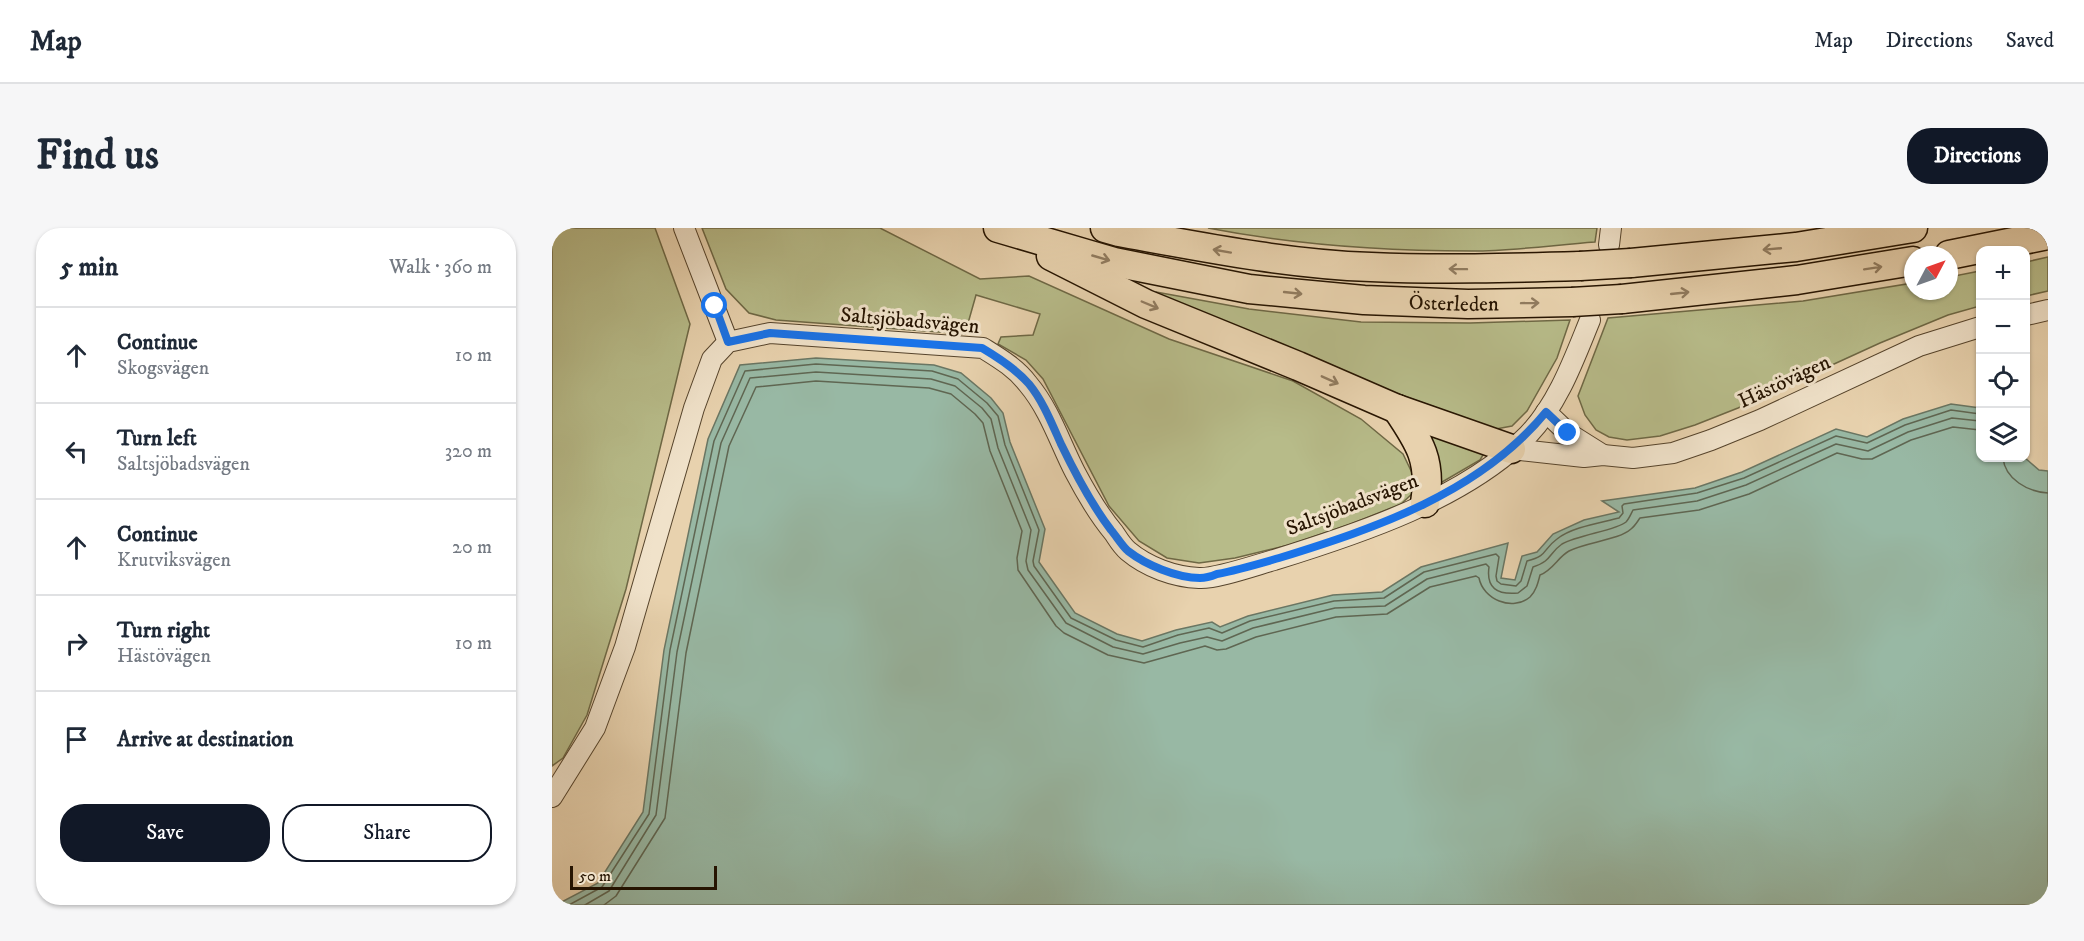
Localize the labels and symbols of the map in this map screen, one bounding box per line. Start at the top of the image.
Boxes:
one-way arrow [1763,244,1783,255]
one-way arrow [1213,245,1233,256]
north arrow [1904,246,1958,300]
one-way arrow [1091,253,1110,264]
one-way arrow [1863,262,1883,273]
one-way arrow [1449,263,1469,275]
one-way arrow [1670,287,1689,298]
one-way arrow [1283,288,1302,299]
street label: Österleden [1408,289,1499,318]
route start [701,292,727,318]
one-way arrow [1519,297,1539,309]
one-way arrow [1140,300,1159,311]
street label: Saltsjöbadsvägen [839,302,981,340]
street label: Hästövägen [1734,349,1835,415]
one-way arrow [1320,375,1339,386]
route end [1554,419,1580,445]
street label: Saltsjöbadsvägen [1283,468,1422,542]
scale bar [570,863,717,890]

